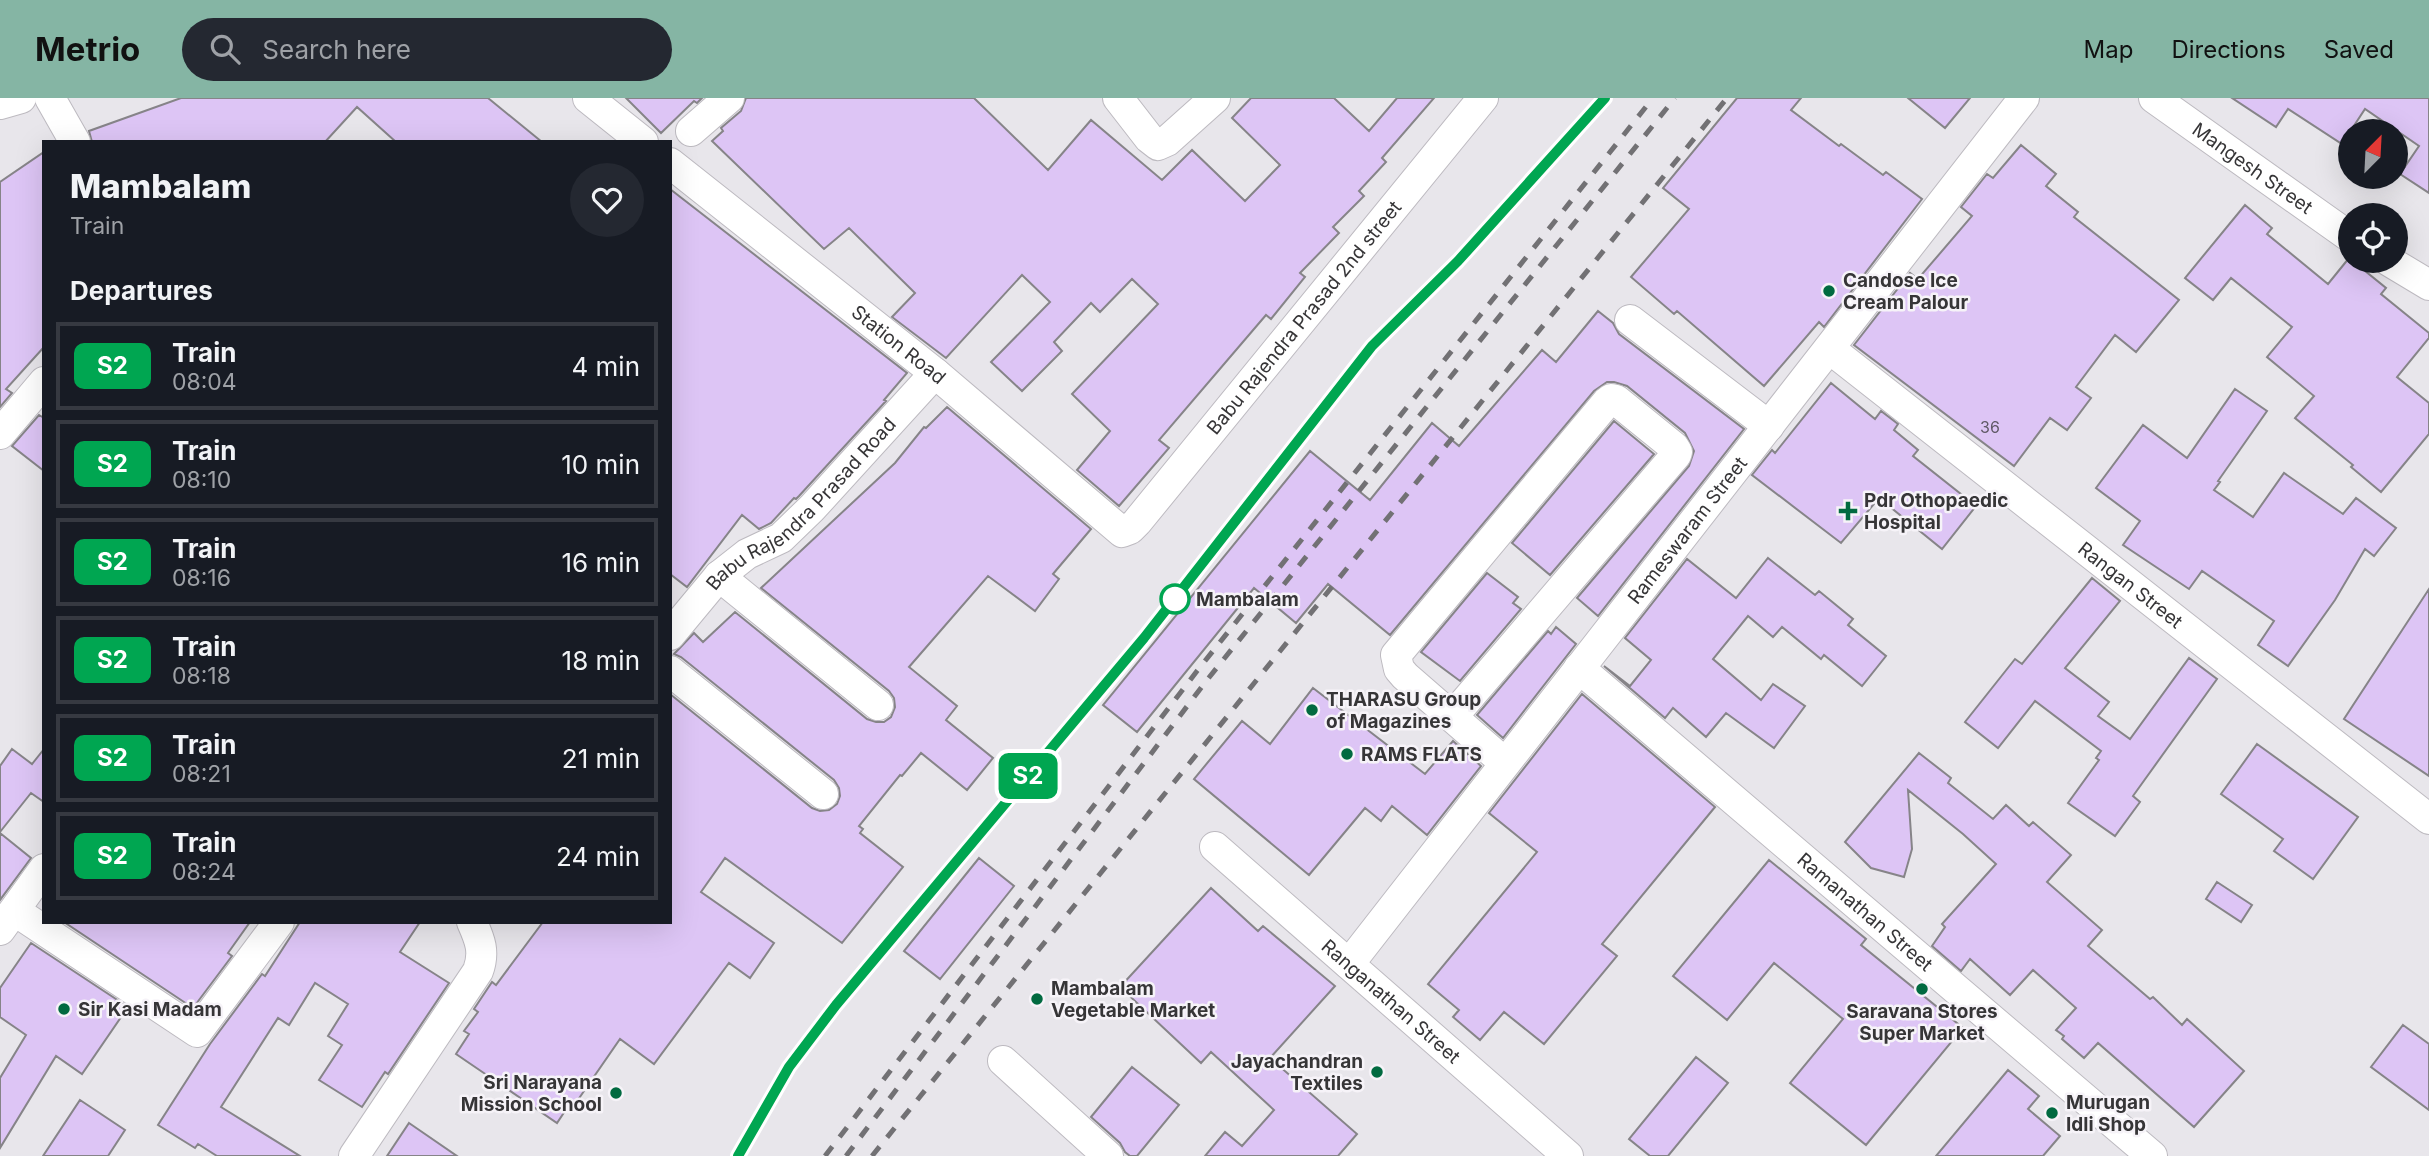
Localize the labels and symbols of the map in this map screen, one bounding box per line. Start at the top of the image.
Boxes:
street label: Mangesh Street [2188,118,2317,218]
north arrow [2338,119,2408,189]
street label: Babu Rajendra Prasad 2nd street [1202,196,1406,439]
place label: Candose Ice Cream Palour [1843,269,1968,314]
marker: Candose Ice Cream Palour [1821,283,1837,299]
street label: Station Road [847,300,951,389]
street label: Babu Rajendra Prasad Road [701,413,900,594]
house number: 36 [1980,417,2000,437]
street label: Rameswaram Street [1623,452,1752,608]
place label: Pdr Othopaedic Hospital [1864,489,2008,534]
marker: Pdr Othopaedic Hospital [1838,501,1858,521]
street label: Rangan Street [2074,537,2187,633]
marker: Mambalam [1160,584,1190,614]
place label: Mambalam [1196,588,1299,611]
place label: THARASU Group of Magazines [1326,688,1481,733]
marker: THARASU Group of Magazines [1304,702,1320,718]
place label: RAMS FLATS [1361,743,1482,766]
marker: RAMS FLATS [1339,746,1355,762]
line badge: S2 [996,753,1060,799]
street label: Ramanathan Street [1793,848,1938,976]
street label: Ranganathan Street [1317,934,1465,1068]
place label: Mambalam Vegetable Market [1051,977,1215,1022]
marker: Saravana Stores Super Market [1914,981,1930,997]
marker: Mambalam Vegetable Market [1029,991,1045,1007]
place label: Sir Kasi Madam [78,998,222,1021]
place label: Saravana Stores Super Market [1846,1000,1998,1045]
marker: Sir Kasi Madam [56,1001,72,1017]
place label: Jayachandran Textiles [1231,1050,1363,1095]
marker: Jayachandran Textiles [1369,1064,1385,1080]
place label: Sri Narayana Mission School [461,1071,602,1116]
marker: Sri Narayana Mission School [608,1085,624,1101]
place label: Murugan Idli Shop [2066,1091,2150,1136]
marker: Murugan Idli Shop [2044,1105,2060,1121]

